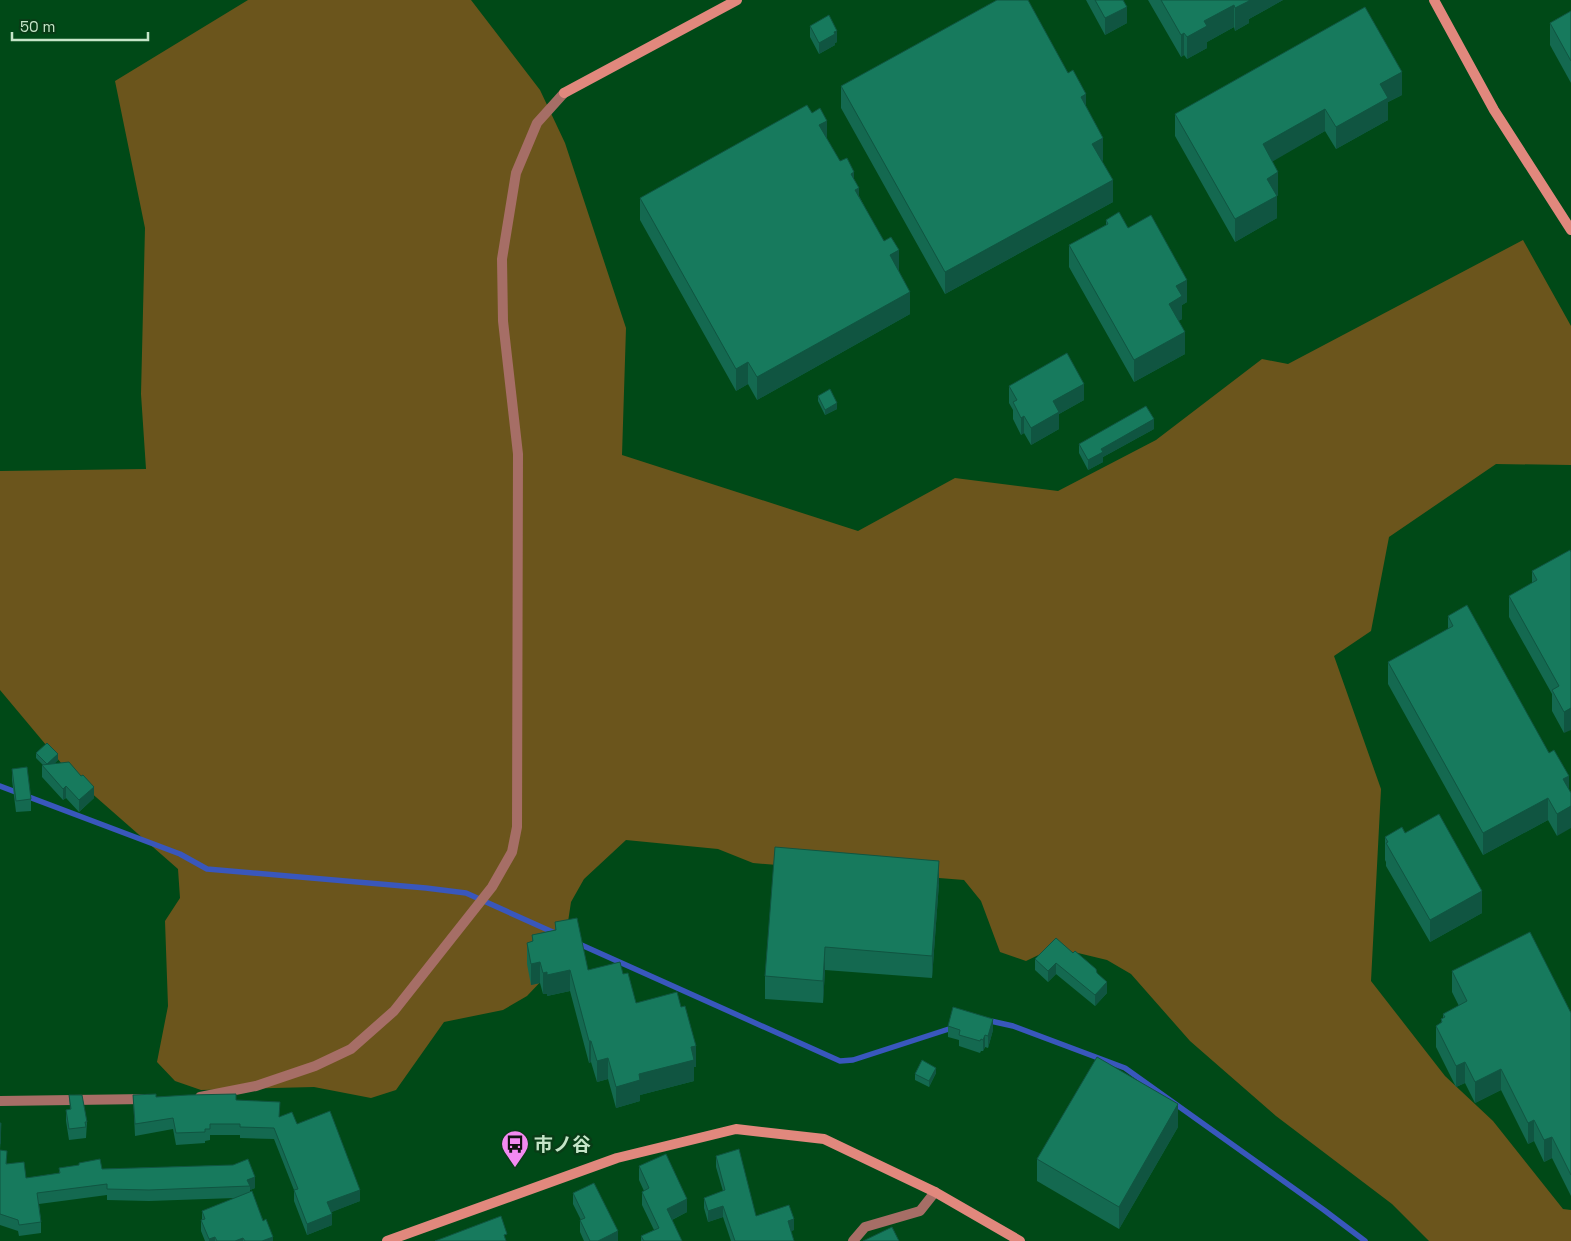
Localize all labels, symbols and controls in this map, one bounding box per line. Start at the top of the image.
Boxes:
scale bar [12,10,149,42]
text: 50 m [20,17,55,36]
bus stop icon: 市ノ谷 [500,1129,530,1168]
place label: 市ノ谷 [534,1132,591,1157]

